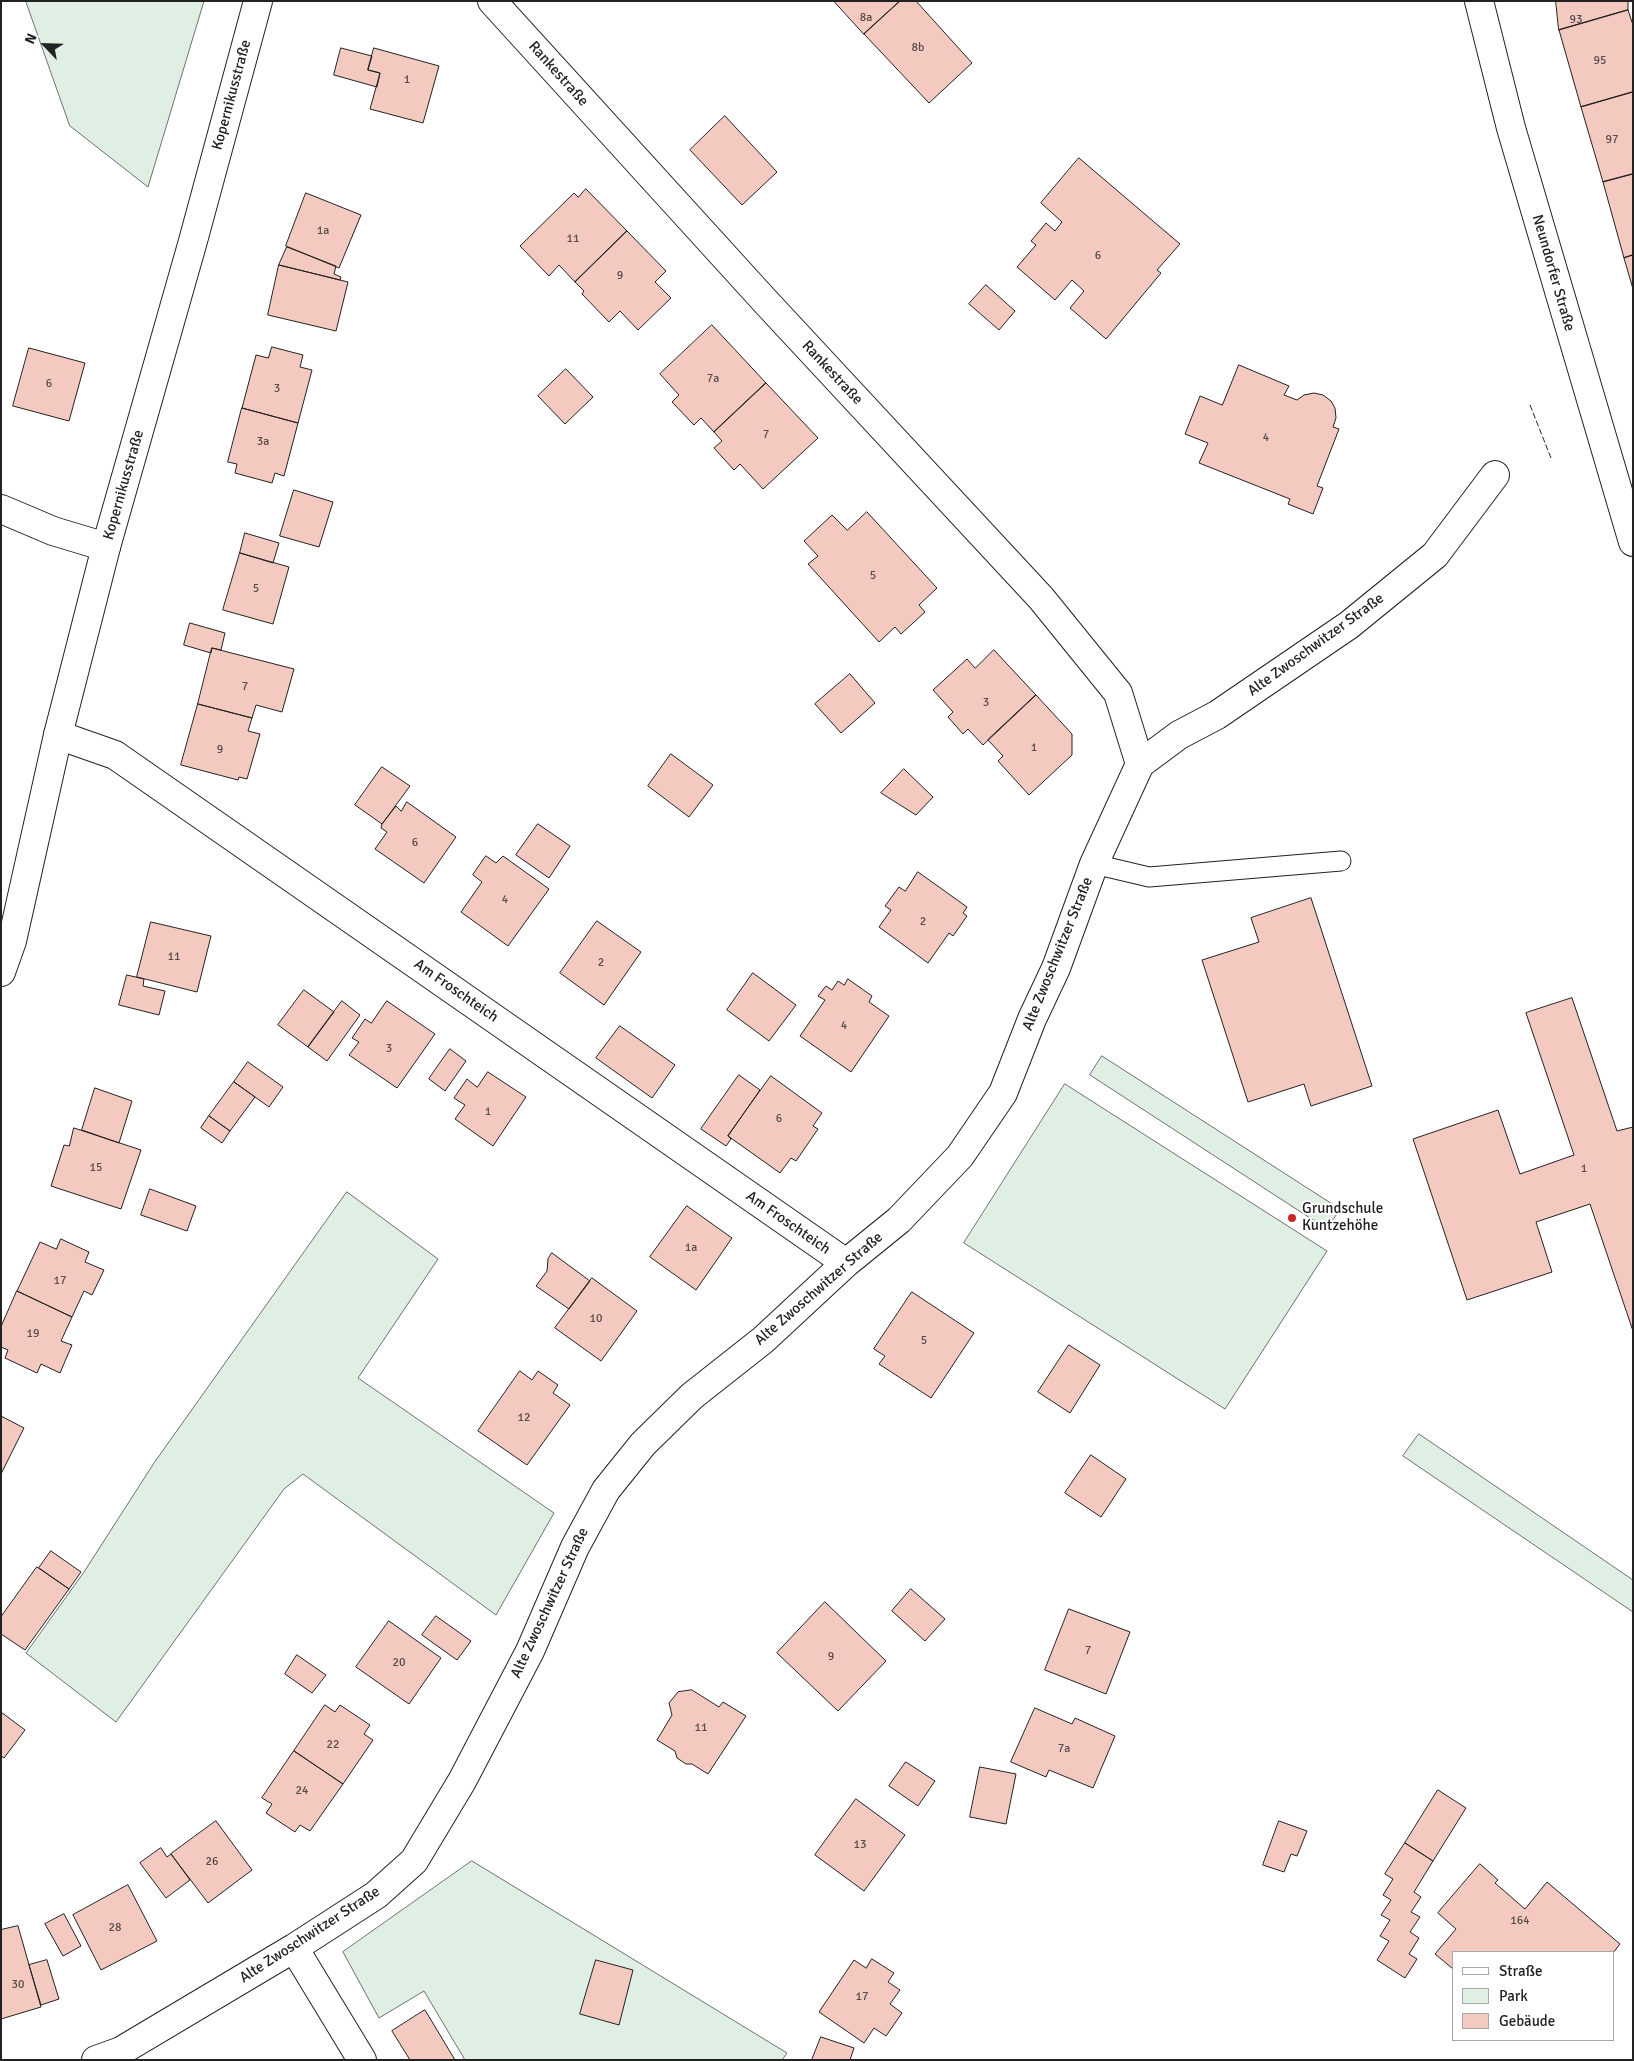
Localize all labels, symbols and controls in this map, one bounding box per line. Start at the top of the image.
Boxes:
house number: 8a [860,11,872,25]
house number: 93 [1570,13,1582,27]
north arrow [20,20,70,70]
text: N [21,31,41,47]
street label: Kopernikusstraße [209,38,255,152]
street label: Rankestraße [524,38,592,110]
house number: 8b [912,41,924,55]
house number: 95 [1594,54,1606,68]
house number: 1 [404,73,410,87]
house number: 97 [1606,133,1618,147]
street label: Neundorfer Straße [1528,213,1578,333]
house number: 1a [317,224,329,238]
house number: 11 [567,232,579,246]
house number: 6 [1095,249,1101,263]
house number: 9 [617,269,623,283]
street label: Rankestraße [798,337,866,409]
house number: 7a [707,372,719,386]
house number: 6 [46,377,52,391]
house number: 3 [274,382,280,396]
street label: Kopernikusstraße [100,428,148,542]
house number: 7 [763,428,769,442]
house number: 4 [1263,431,1269,445]
house number: 3a [257,435,269,449]
house number: 5 [870,569,876,583]
house number: 5 [253,582,259,596]
street label: Alte Zwoschwitzer Straße [1244,590,1388,700]
house number: 7 [242,680,248,694]
house number: 3 [983,696,989,710]
house number: 1 [1031,741,1037,755]
house number: 9 [217,743,223,757]
house number: 6 [412,836,418,850]
street label: Alte Zwoschwitzer Straße [1019,875,1097,1033]
house number: 4 [502,893,508,907]
house number: 2 [920,915,926,929]
house number: 11 [168,950,180,964]
street label: Am Froschteich [410,955,502,1027]
house number: 2 [598,956,604,970]
house number: 4 [841,1019,847,1033]
house number: 3 [386,1042,392,1056]
house number: 1 [485,1105,491,1119]
house number: 6 [776,1112,782,1126]
house number: 15 [90,1161,102,1175]
house number: 1 [1581,1162,1587,1176]
street label: Am Froschteich [742,1187,834,1259]
place label: Grundschule Kuntzehöhe [1302,1200,1383,1235]
marker: Grundschule Kuntzehöhe [1286,1212,1298,1224]
street label: Alte Zwoschwitzer Straße [751,1228,887,1350]
house number: 1a [685,1241,697,1255]
house number: 17 [54,1274,66,1288]
house number: 10 [590,1312,602,1326]
house number: 19 [27,1327,39,1341]
house number: 5 [921,1334,927,1348]
house number: 12 [518,1411,530,1425]
street label: Alte Zwoschwitzer Straße [507,1525,593,1681]
house number: 7 [1085,1644,1091,1658]
house number: 9 [828,1650,834,1664]
house number: 20 [393,1656,405,1670]
house number: 11 [695,1721,707,1735]
house number: 22 [327,1738,339,1752]
house number: 7a [1058,1742,1070,1756]
house number: 24 [296,1784,308,1798]
house number: 13 [854,1838,866,1852]
house number: 26 [206,1855,218,1869]
street label: Alte Zwoschwitzer Straße [236,1883,384,1987]
house number: 164 [1510,1914,1530,1928]
house number: 28 [109,1921,121,1935]
legend [1452,1951,1614,2041]
text: Straße [1499,1962,1543,1980]
house number: 30 [12,1978,24,1992]
text: Park [1499,1987,1528,2005]
house number: 17 [856,1990,868,2004]
text: Gebäude [1499,2012,1555,2030]

